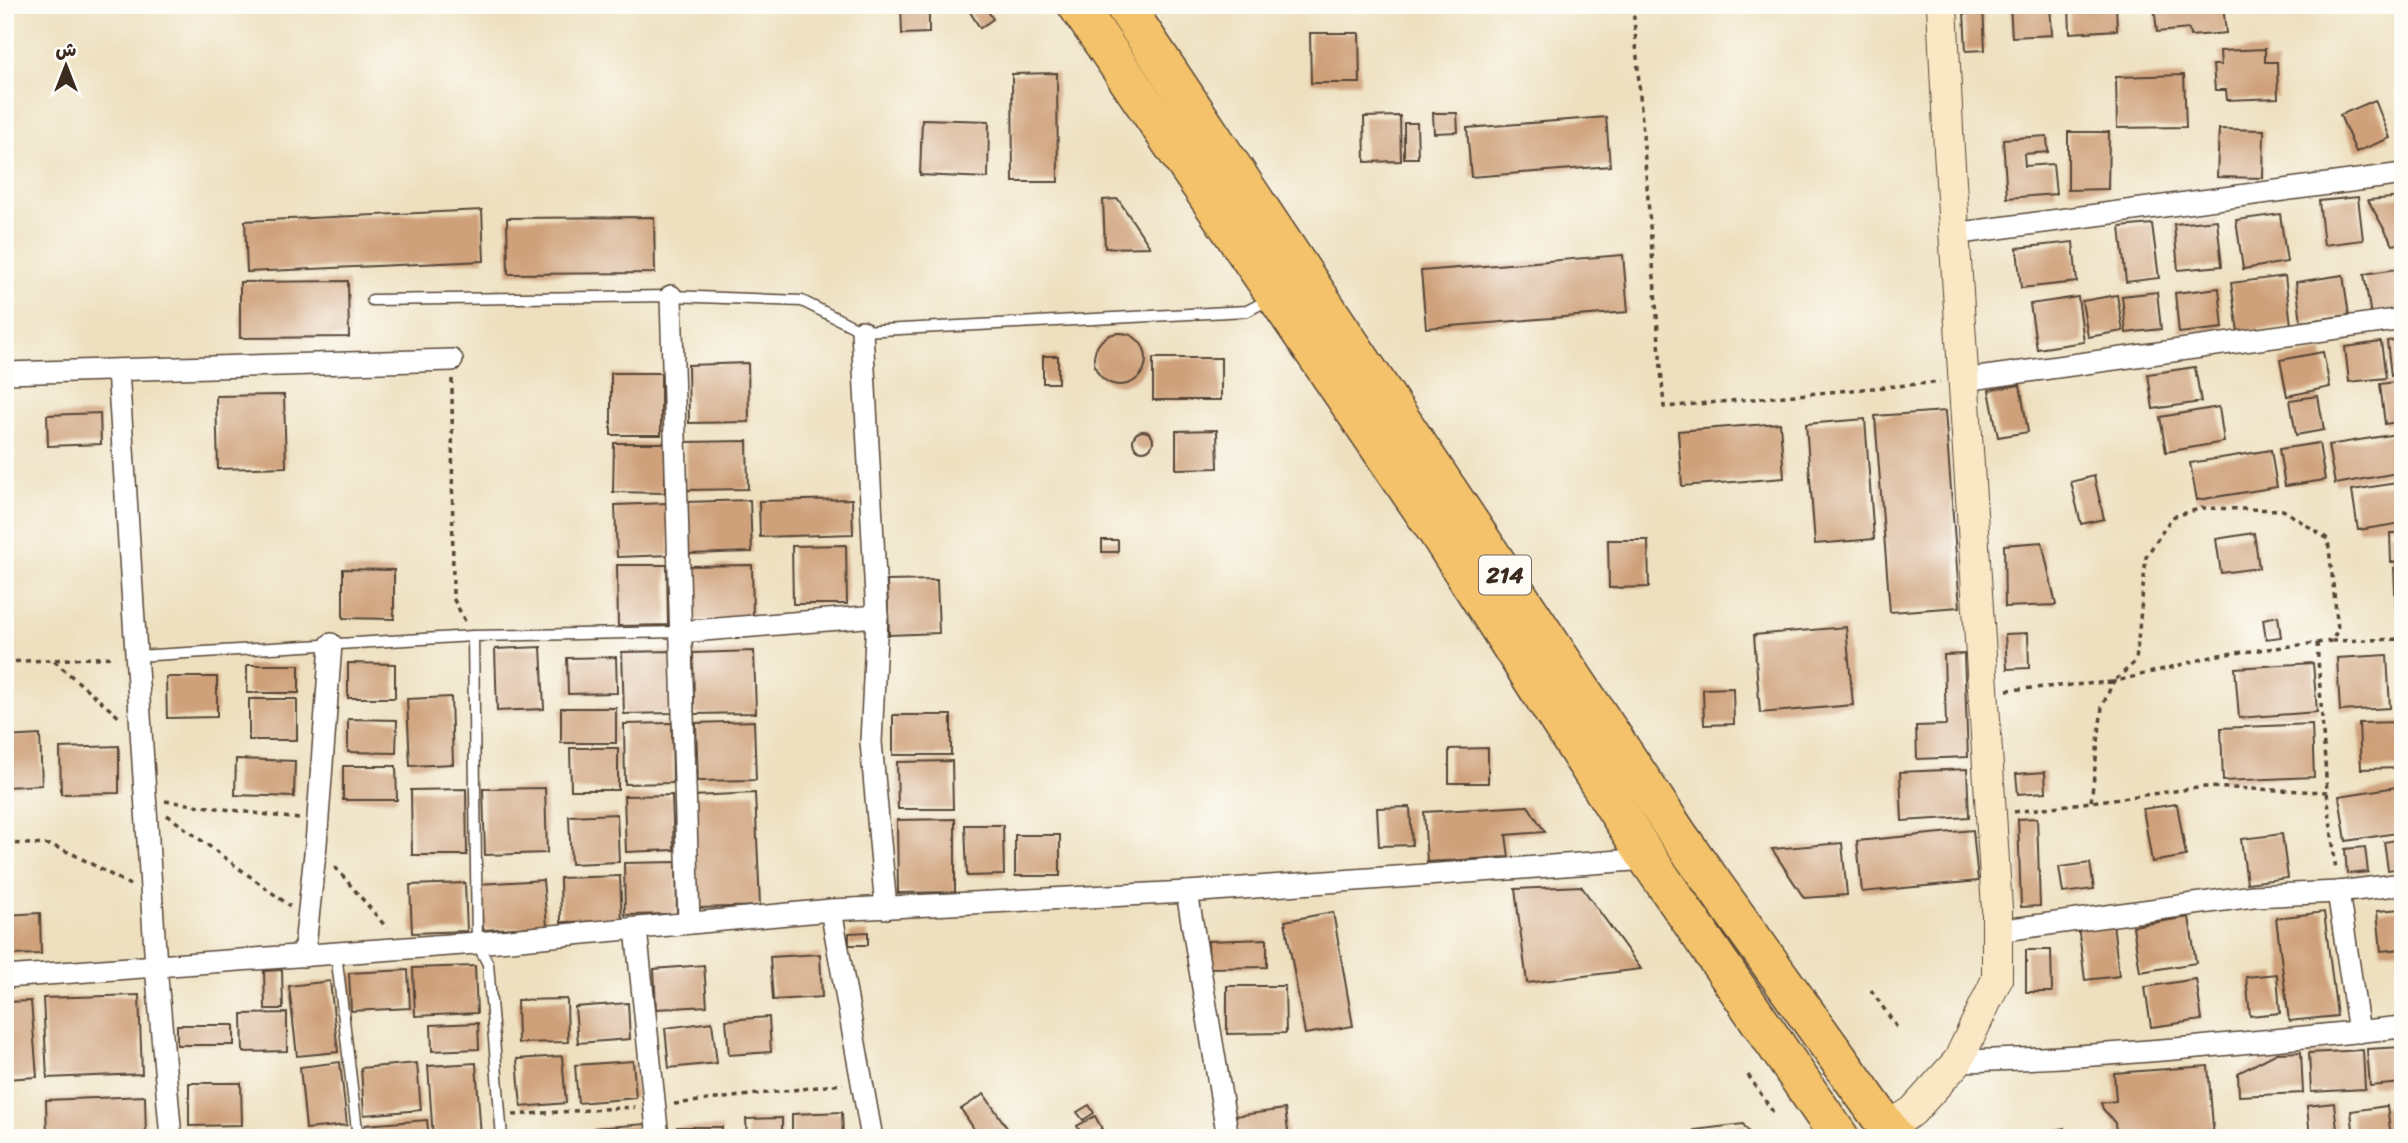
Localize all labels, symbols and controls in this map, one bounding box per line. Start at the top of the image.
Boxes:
north arrow [32,32,102,102]
text: ش [56,33,77,66]
road number: 214 [1479,555,1531,594]

